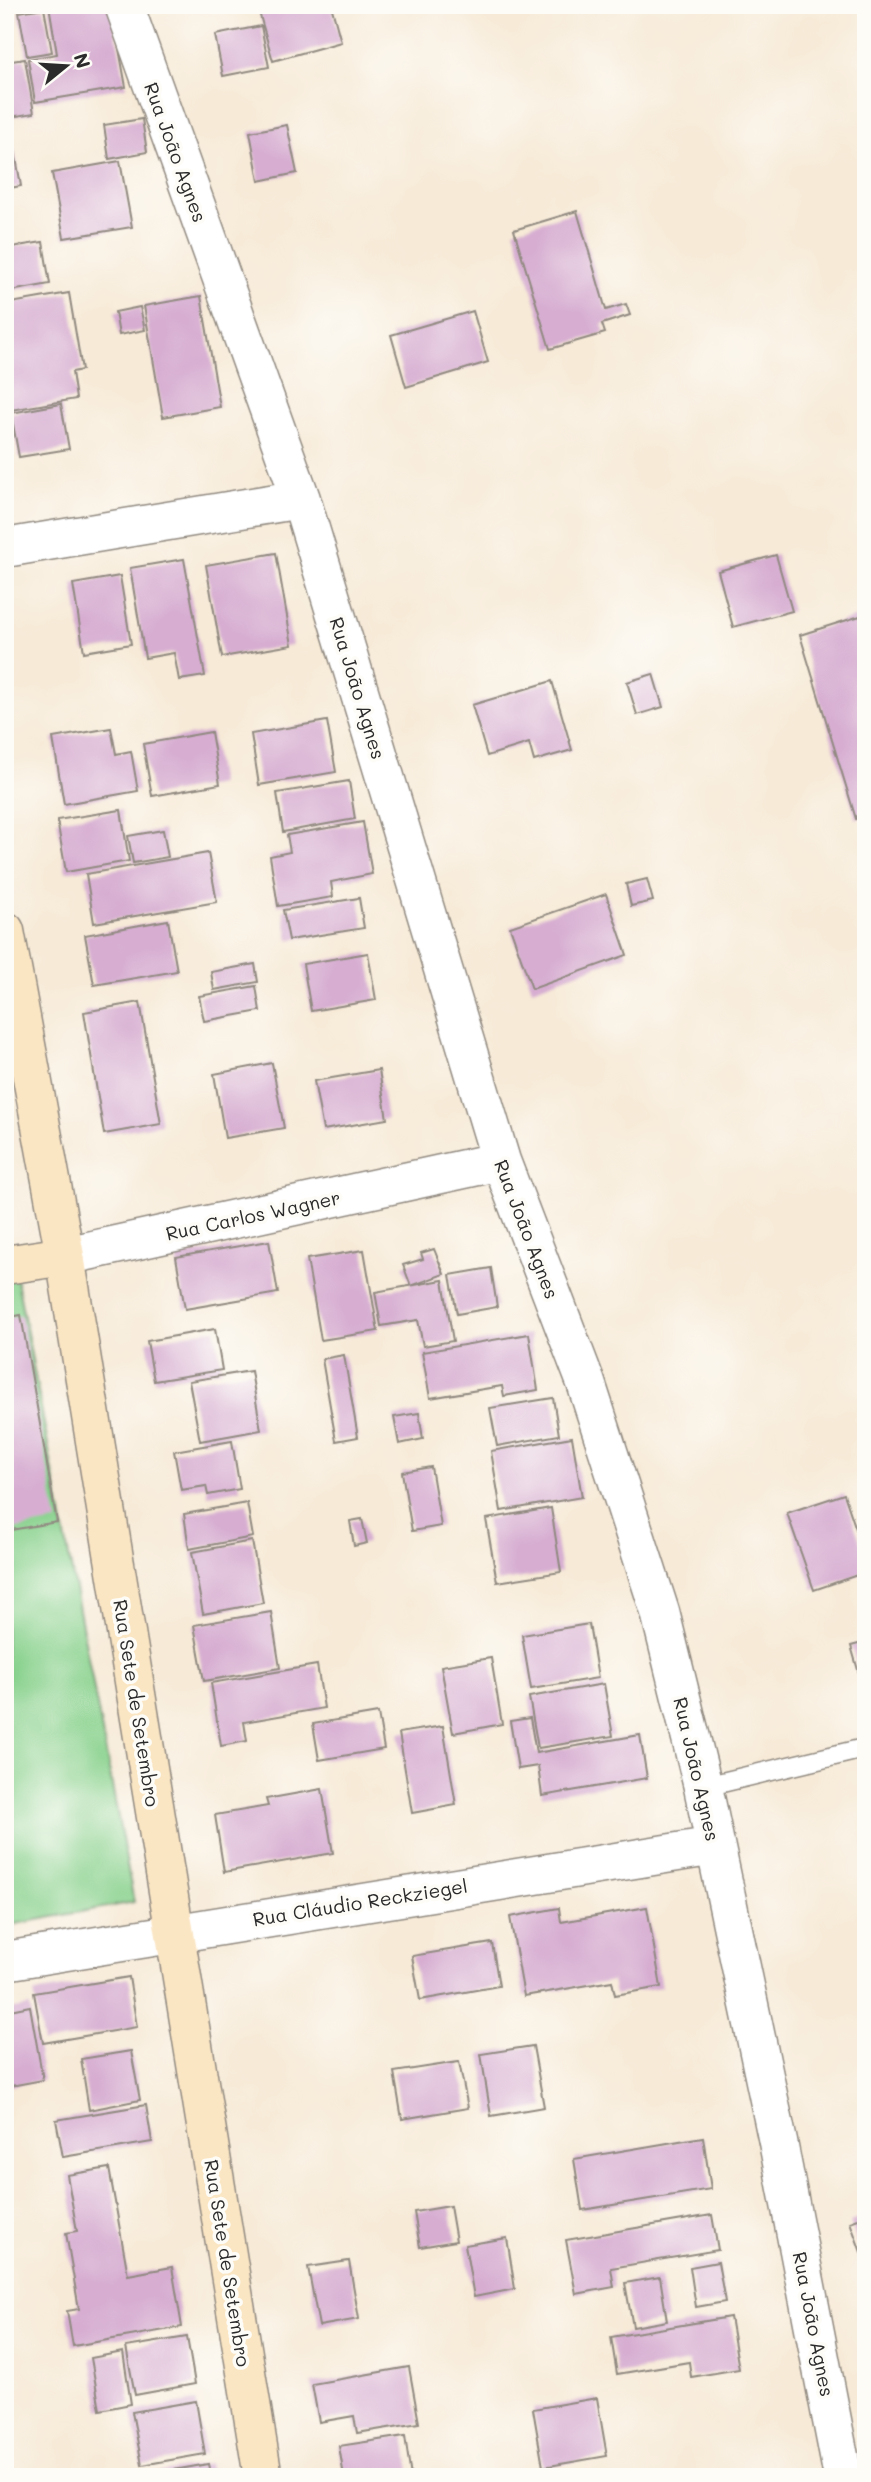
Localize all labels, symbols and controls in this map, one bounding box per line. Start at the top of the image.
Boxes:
north arrow [32,32,102,102]
text: N [69,50,97,71]
street label: Rua João Agnes [139,79,213,225]
street label: Rua João Agnes [325,614,391,762]
street label: Rua João Agnes [489,1156,565,1302]
street label: Rua Carlos Wagner [163,1184,343,1246]
street label: Rua Sete de Setembro [108,1597,166,1809]
street label: Rua João Agnes [668,1695,726,1843]
street label: Rua Cláudio Reckziegel [251,1873,469,1931]
street label: Rua Sete de Setembro [199,2157,257,2369]
street label: Rua João Agnes [788,2249,840,2399]

